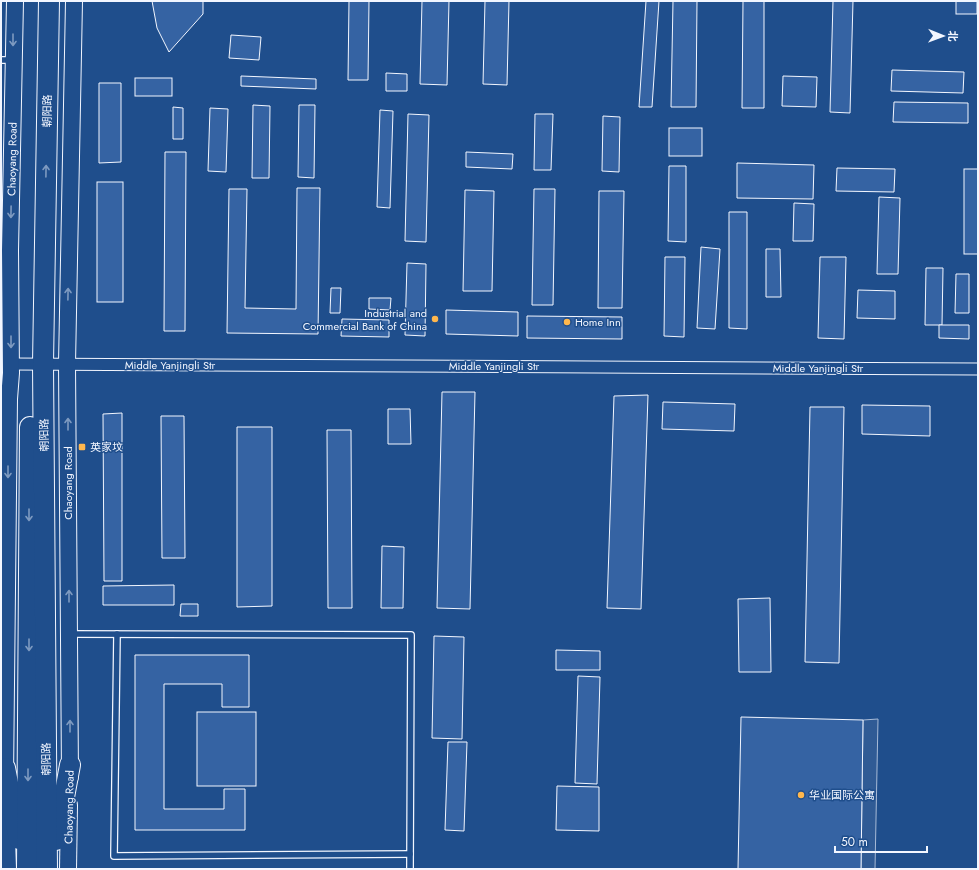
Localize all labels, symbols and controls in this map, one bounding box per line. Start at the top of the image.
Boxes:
north arrow [923,16,963,56]
text: 北 [945,31,961,42]
one-way arrow [9,33,17,46]
street label: 朝阳路 [39,94,55,128]
street label: Chaoyang Road [3,122,21,196]
one-way arrow [42,165,50,178]
one-way arrow [7,205,15,218]
one-way arrow [65,288,72,301]
place label: Industrial and Commercial Bank of China [303,305,427,334]
marker: Industrial and Commercial Bank of China [430,314,440,324]
place label: Home Inn [575,314,621,330]
marker: Home Inn [562,317,572,327]
one-way arrow [7,335,15,348]
street label: Middle Yanjingli Str [125,357,216,373]
street label: Middle Yanjingli Str [449,358,540,374]
street label: Middle Yanjingli Str [773,360,864,376]
street label: 朝阳路 [36,418,52,452]
one-way arrow [64,418,72,431]
place label: 英家坟 [90,439,123,455]
marker: 英家坟 [77,442,87,452]
street label: Chaoyang Road [60,446,76,520]
one-way arrow [4,465,12,478]
one-way arrow [25,508,33,521]
one-way arrow [65,590,73,603]
one-way arrow [25,638,33,651]
one-way arrow [66,720,74,733]
street label: 朝阳路 [38,742,54,776]
one-way arrow [24,768,32,781]
street label: Chaoyang Road [60,770,78,844]
place label: 华业国际公寓 [809,787,875,803]
marker: 华业国际公寓 [796,790,806,800]
scale bar [835,828,927,854]
text: 50 m [841,833,868,851]

